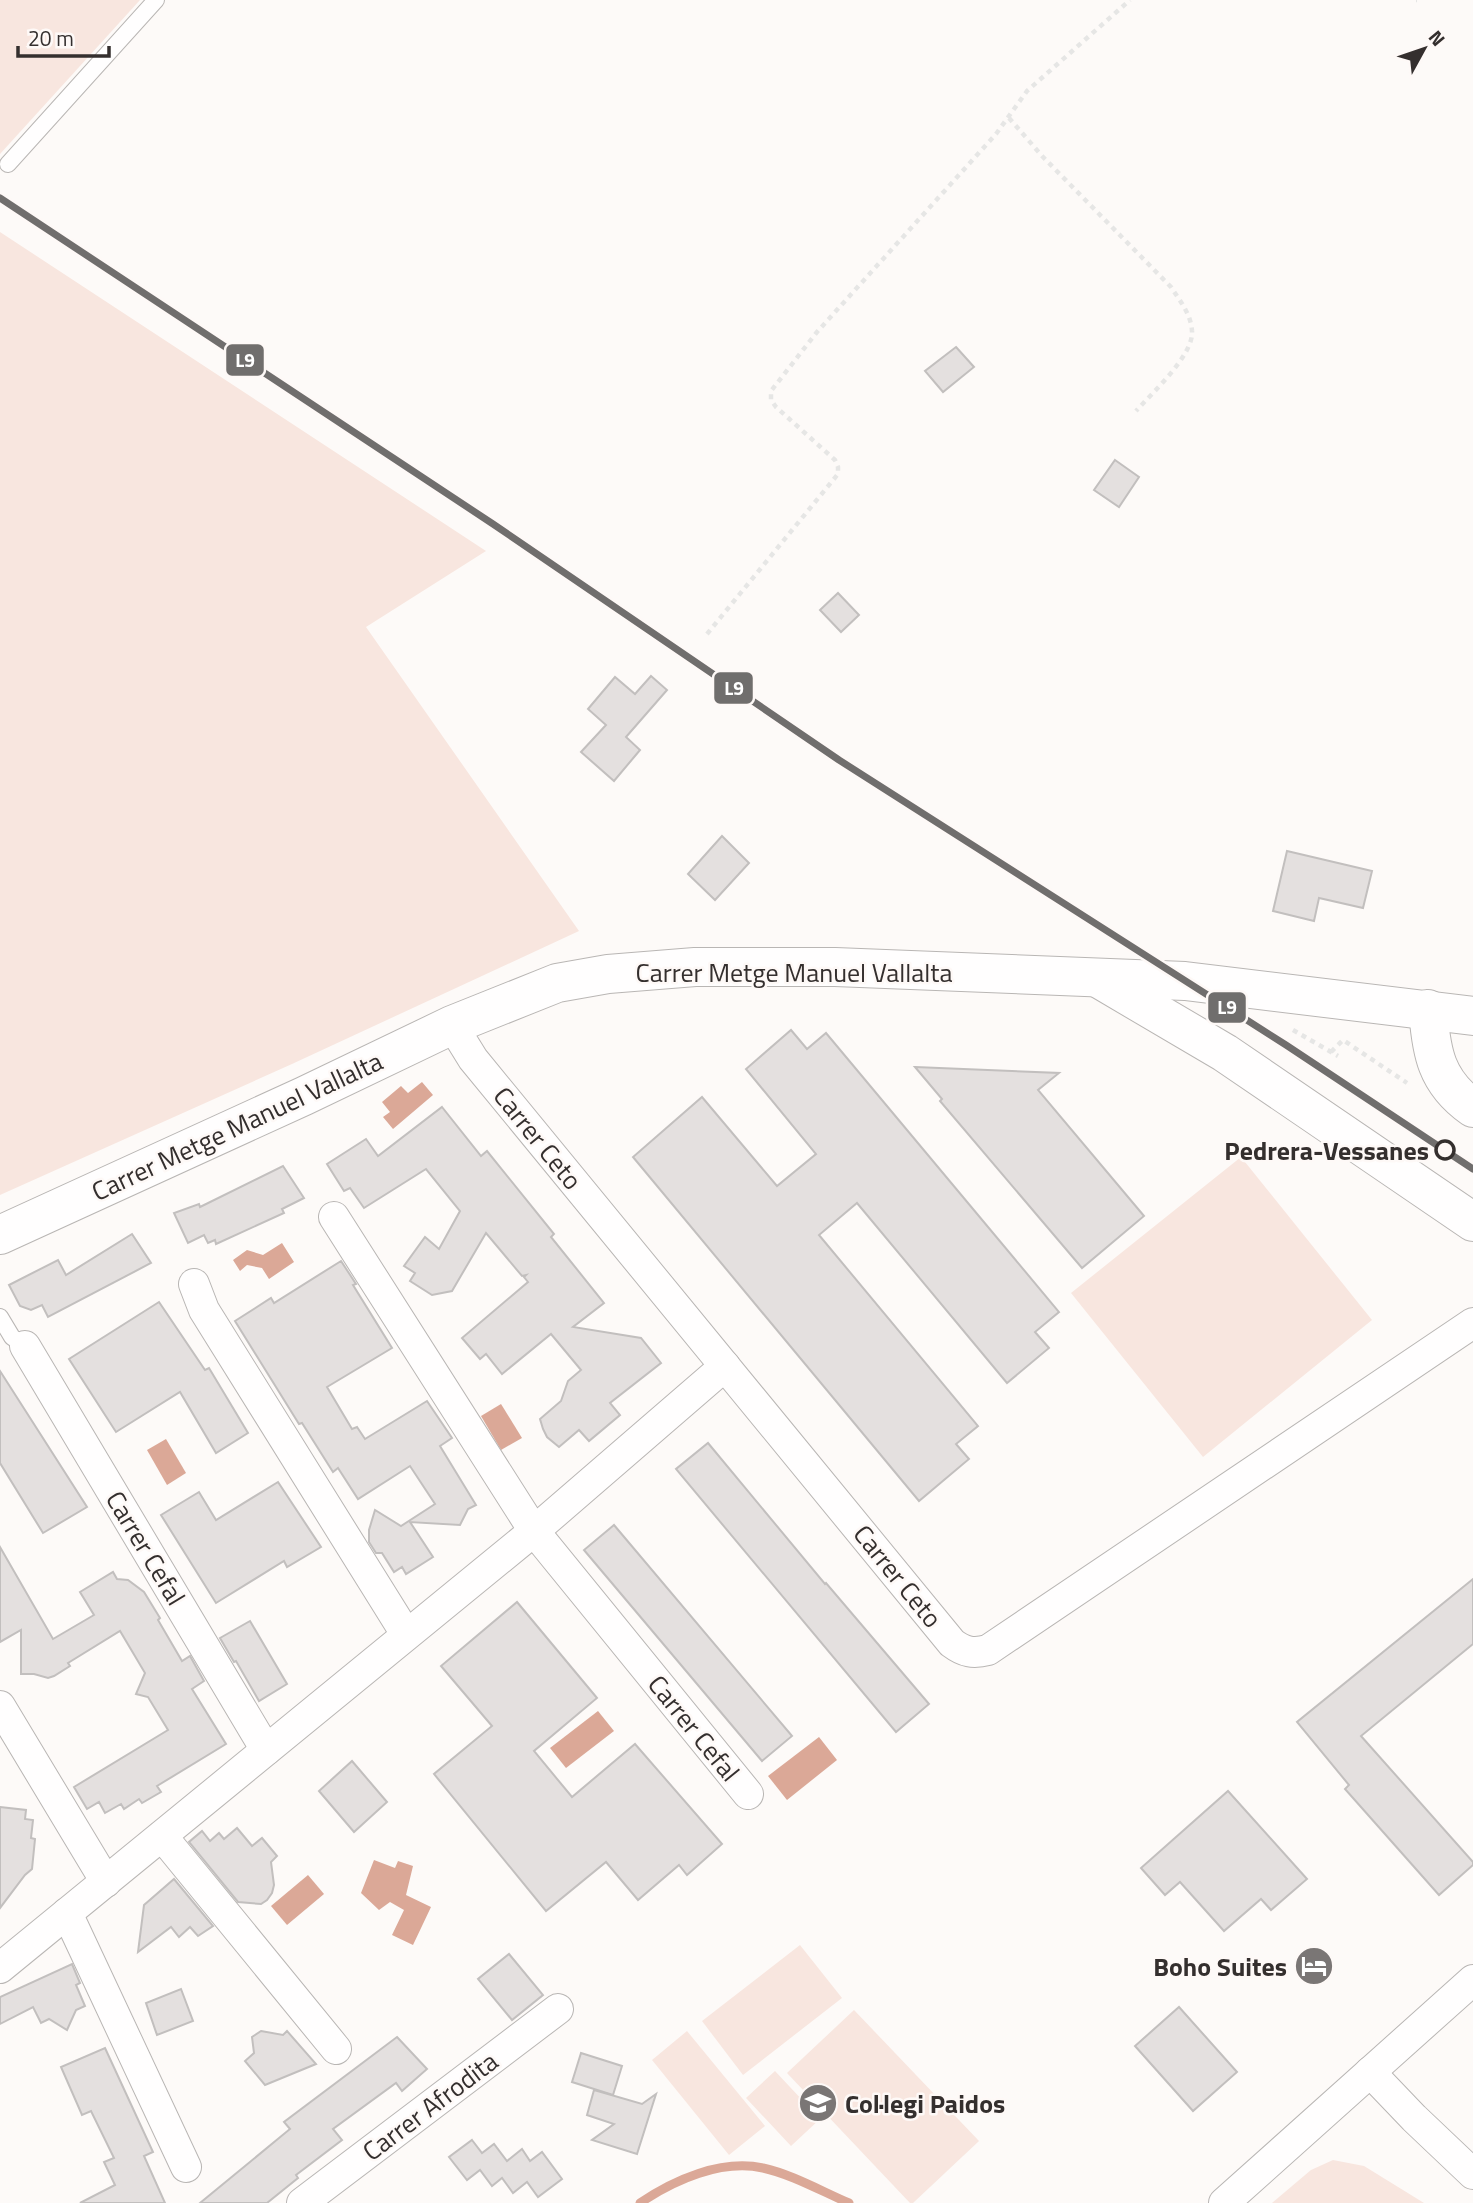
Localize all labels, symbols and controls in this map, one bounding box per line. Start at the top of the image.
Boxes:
scale bar [18,14,108,58]
north arrow [1389,14,1459,84]
text: 20 m [28,22,74,54]
text: N [1422,23,1453,52]
line badge: L9 [225,343,265,377]
text: L9 [235,345,255,374]
line badge: L9 [713,671,754,705]
text: L9 [724,673,744,702]
street label: Carrer Metge Manuel Vallalta [636,953,953,992]
line badge: L9 [1207,991,1247,1024]
text: L9 [1217,992,1237,1021]
street label: Carrer Metge Manuel Vallalta [85,1041,389,1211]
street label: Carrer Ceto [484,1078,592,1198]
place label: Pedrera-Vessanes [1224,1131,1429,1170]
marker: Pedrera-Vessanes [1435,1140,1455,1160]
street label: Carrer Cefal [96,1483,196,1613]
street label: Carrer Ceto [844,1516,952,1636]
street label: Carrer Cefal [639,1666,749,1790]
hotel icon: Boho Suites [1293,1945,1335,1987]
place label: Boho Suites [1153,1947,1287,1986]
street label: Carrer Afrodita [354,2042,506,2170]
school or university icon: Col·legi Paidos [797,2082,839,2124]
place label: Col·legi Paidos [845,2084,1005,2123]

